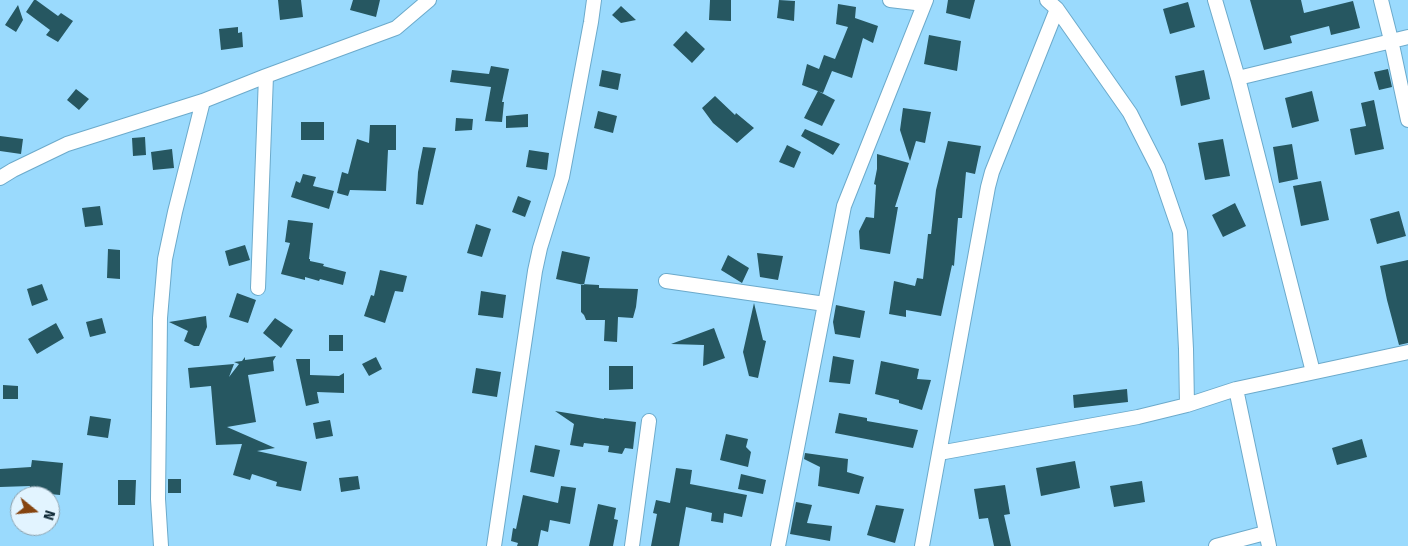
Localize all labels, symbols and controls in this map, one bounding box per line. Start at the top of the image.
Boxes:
north arrow [10,486,60,536]
text: N [39,508,58,522]

